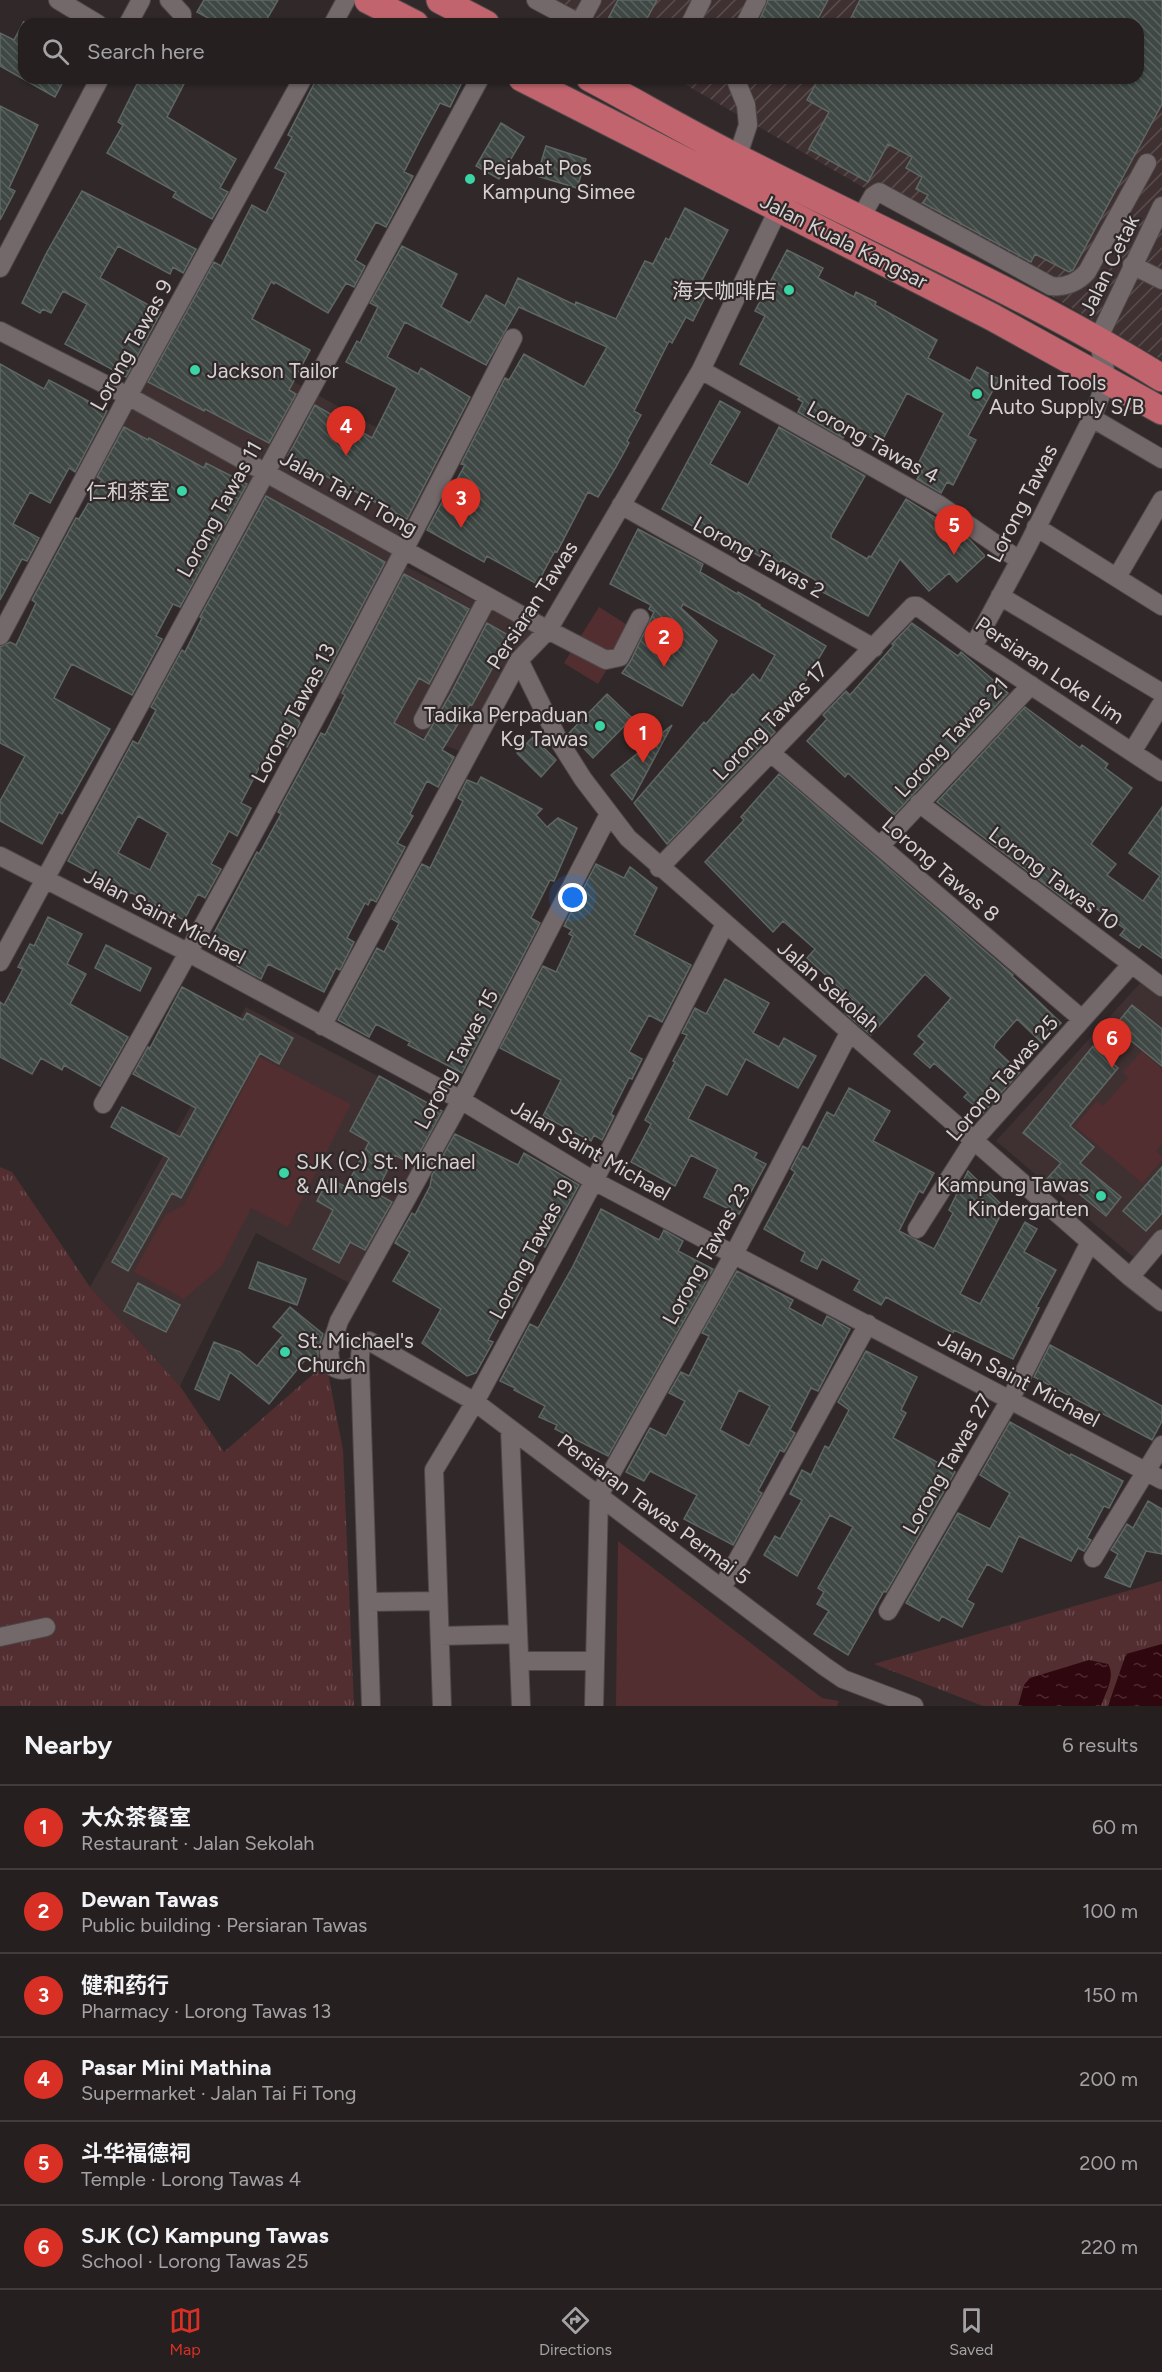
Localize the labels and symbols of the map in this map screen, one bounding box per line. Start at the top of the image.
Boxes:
place label: Pejabat Pos Kampung Simee [482,155,635,204]
marker: Pejabat Pos Kampung Simee [463,172,477,186]
street label: Jalan Kuala Kangsar [756,188,932,294]
street label: Jalan Cetak [1074,210,1145,320]
street label: Lorong Tawas 9 [85,275,177,415]
place label: 海天咖啡店 [672,278,777,303]
marker: 海天咖啡店 [782,283,796,297]
place label: Jackson Tailor [207,358,339,383]
marker: Jackson Tailor [188,363,202,377]
place label: United Tools Auto Supply S/B [989,370,1144,419]
marker: United Tools Auto Supply S/B [970,387,984,401]
street label: Lorong Tawas 4 [802,395,944,489]
pin: 4 [326,406,366,456]
street label: Lorong Tawas 11 [171,437,267,581]
street label: Lorong Tawas [982,440,1062,566]
street label: Jalan Tai Fi Tong [276,445,422,541]
pin: 3 [442,478,480,528]
place label: 仁和茶室 [86,479,170,504]
marker: 仁和茶室 [175,484,189,498]
pin: 5 [934,506,974,555]
street label: Lorong Tawas 2 [689,511,829,603]
street label: Persiaran Tawas [481,536,583,674]
street label: Persiaran Loke Lim [971,611,1129,729]
pin: 2 [644,618,684,667]
street label: Lorong Tawas 13 [246,639,340,787]
street label: Lorong Tawas 17 [707,657,833,785]
street label: Lorong Tawas 21 [889,672,1013,802]
place label: Tadika Perpaduan Kg Tawas [424,702,588,751]
pin: 1 [624,714,662,763]
marker: Tadika Perpaduan Kg Tawas [593,719,607,733]
street label: Lorong Tawas 8 [877,811,1005,927]
street label: Lorong Tawas 10 [984,821,1124,935]
street label: Jalan Saint Michael [80,863,250,969]
your location [558,883,587,912]
street label: Jalan Sekolah [773,935,885,1037]
street label: Lorong Tawas 15 [409,985,503,1133]
street label: Lorong Tawas 25 [941,1010,1063,1146]
pin: 6 [1092,1018,1132,1068]
street label: Jalan Saint Michael [507,1094,675,1206]
place label: SJK (C) St. Michael & All Angels [296,1149,476,1198]
marker: SJK (C) St. Michael & All Angels [277,1166,291,1180]
place label: Kampung Tawas Kindergarten [937,1172,1089,1221]
street label: Lorong Tawas 19 [484,1175,578,1323]
street label: Lorong Tawas 23 [657,1179,755,1329]
marker: Kampung Tawas Kindergarten [1094,1189,1108,1203]
street label: Jalan Saint Michael [934,1326,1104,1432]
place label: St. Michael's Church [297,1328,414,1377]
marker: St. Michael's Church [278,1345,292,1359]
street label: Lorong Tawas 27 [897,1390,997,1538]
street label: Persiaran Tawas Permai 5 [553,1428,755,1590]

